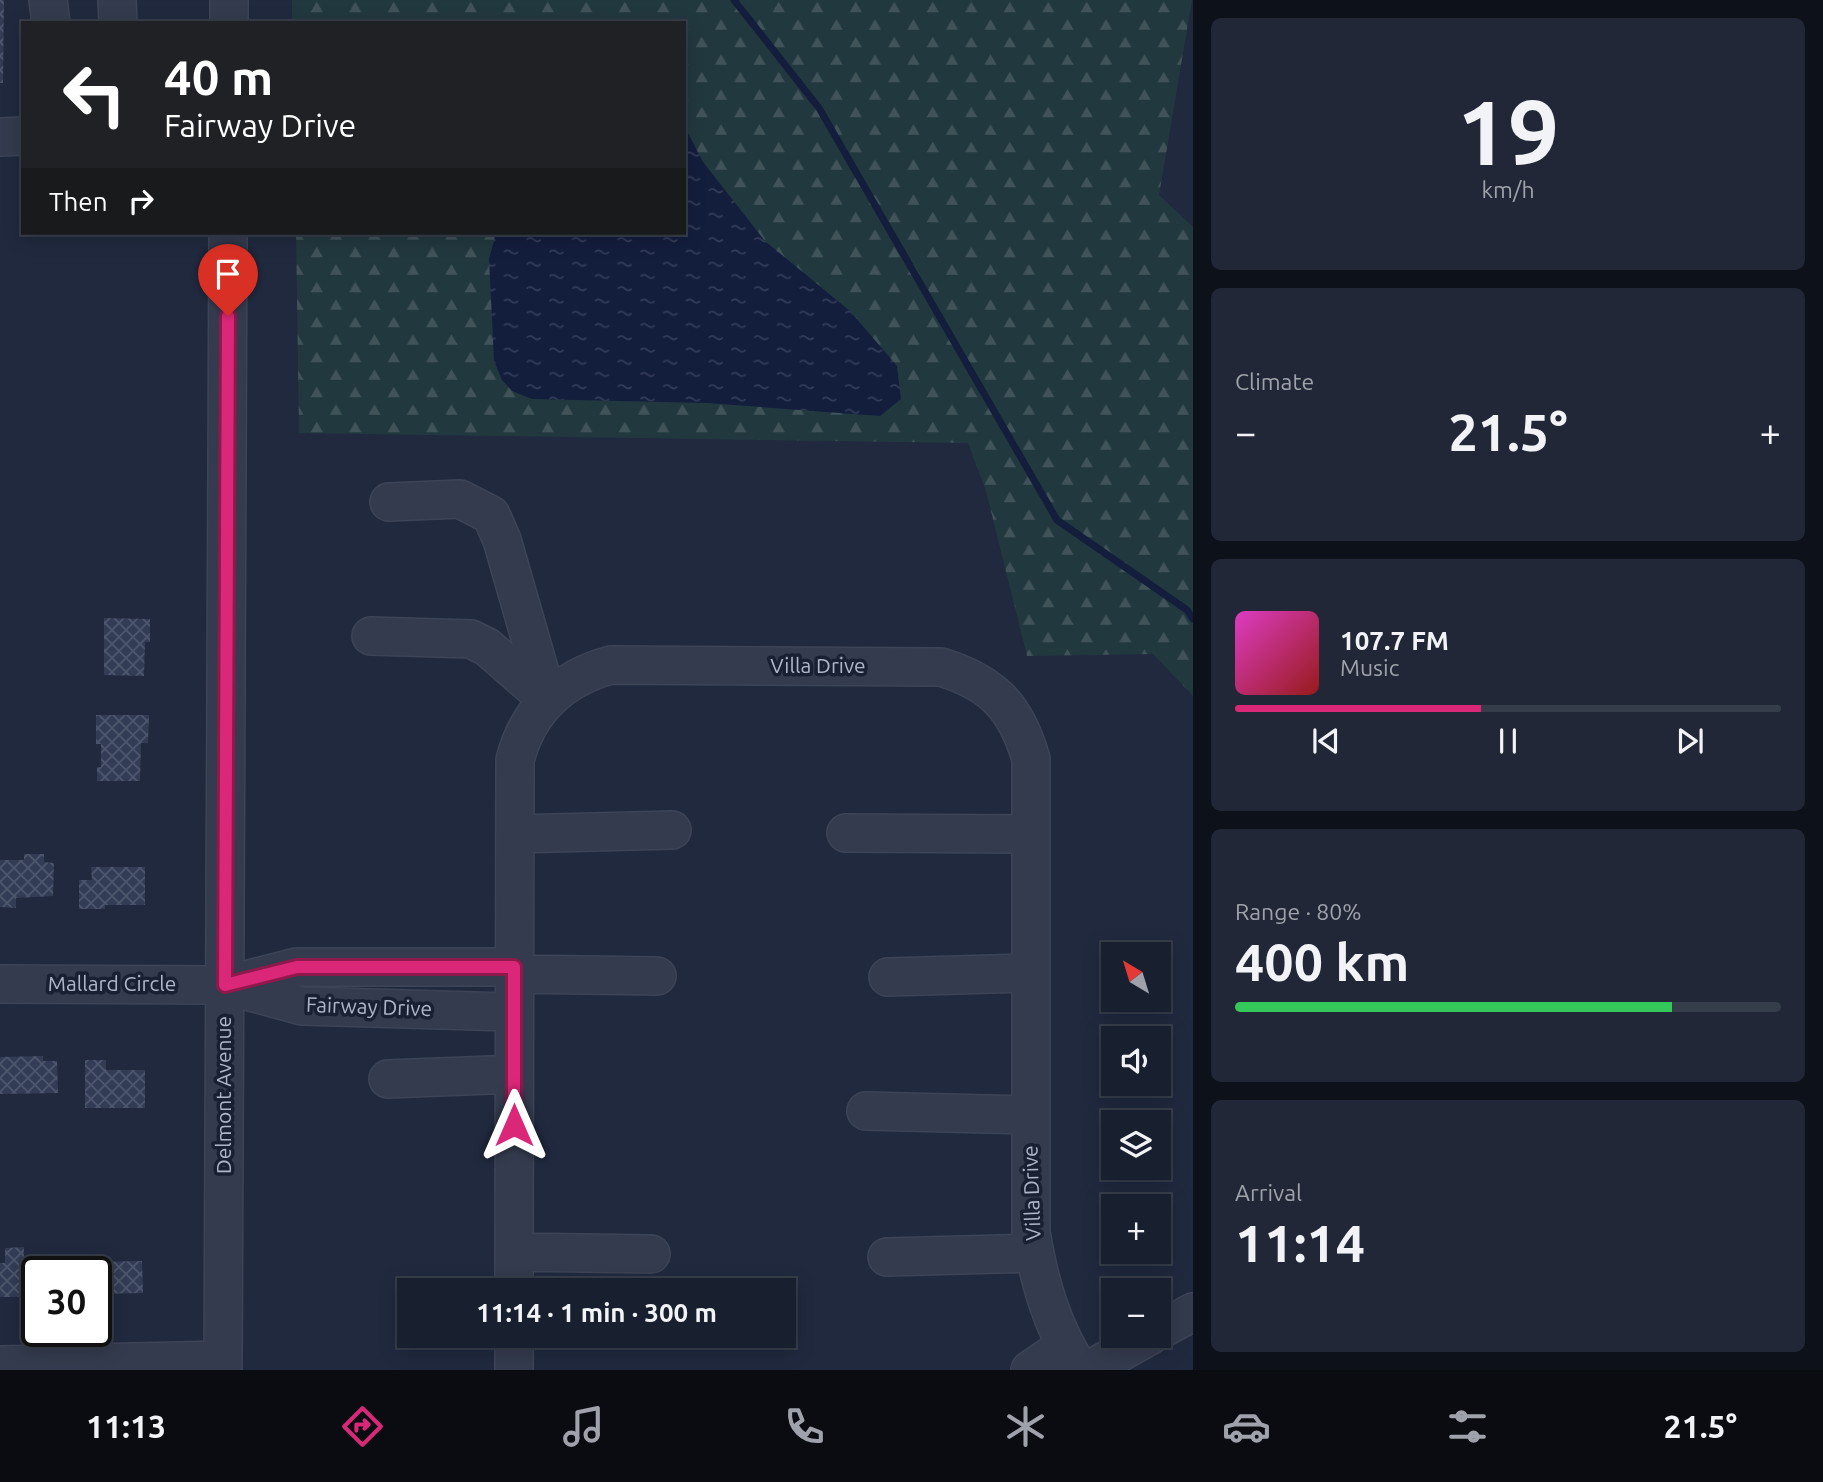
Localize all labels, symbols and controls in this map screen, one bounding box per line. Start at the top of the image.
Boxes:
icon: left [49,49,140,140]
text: 40 m [164,49,273,104]
text: 19 [1457,80,1559,182]
text: Fairway Drive [164,107,356,143]
text: km/h [1481,177,1535,202]
icon: right [122,182,160,220]
text: Then [49,187,108,216]
pin [198,244,258,316]
icon: arrive [209,255,247,293]
text: Climate [1235,369,1314,394]
text: 21.5° [1448,403,1568,461]
text: − [1235,411,1256,453]
text: + [1760,411,1781,453]
text: 107.7 FM [1340,626,1449,655]
street label: Villa Drive [770,653,866,677]
text: Music [1340,655,1399,680]
icon: previous [1307,722,1345,760]
icon: pause [1489,722,1527,760]
icon: next [1671,722,1709,760]
text: Range · 80% [1235,899,1362,924]
text: 400 km [1235,933,1409,991]
north arrow [1101,942,1171,1012]
map controls [1101,942,1171,1348]
street label: Mallard Circle [48,971,176,995]
street label: Fairway Drive [306,992,432,1020]
street label: Delmont Avenue [211,1016,235,1174]
button: sound [1101,1026,1171,1096]
position arrow [477,1088,551,1162]
button: layers [1101,1110,1171,1180]
street label: Villa Drive [1017,1145,1045,1241]
text: Arrival [1235,1180,1302,1205]
button: + [1101,1194,1171,1264]
text: 11:14 [1235,1214,1365,1272]
speed limit sign: 30 [21,1256,112,1347]
button: − [1101,1278,1171,1348]
text: 11:14 · 1 min · 300 m [476,1298,717,1327]
icon: directions [338,1402,387,1451]
icon: music [559,1402,608,1451]
icon: phone [780,1402,829,1451]
icon: climate [1001,1402,1050,1451]
icon: car [1222,1402,1271,1451]
icon: filters [1443,1402,1492,1451]
text: 11:13 [86,1408,166,1444]
text: 21.5° [1664,1408,1737,1444]

